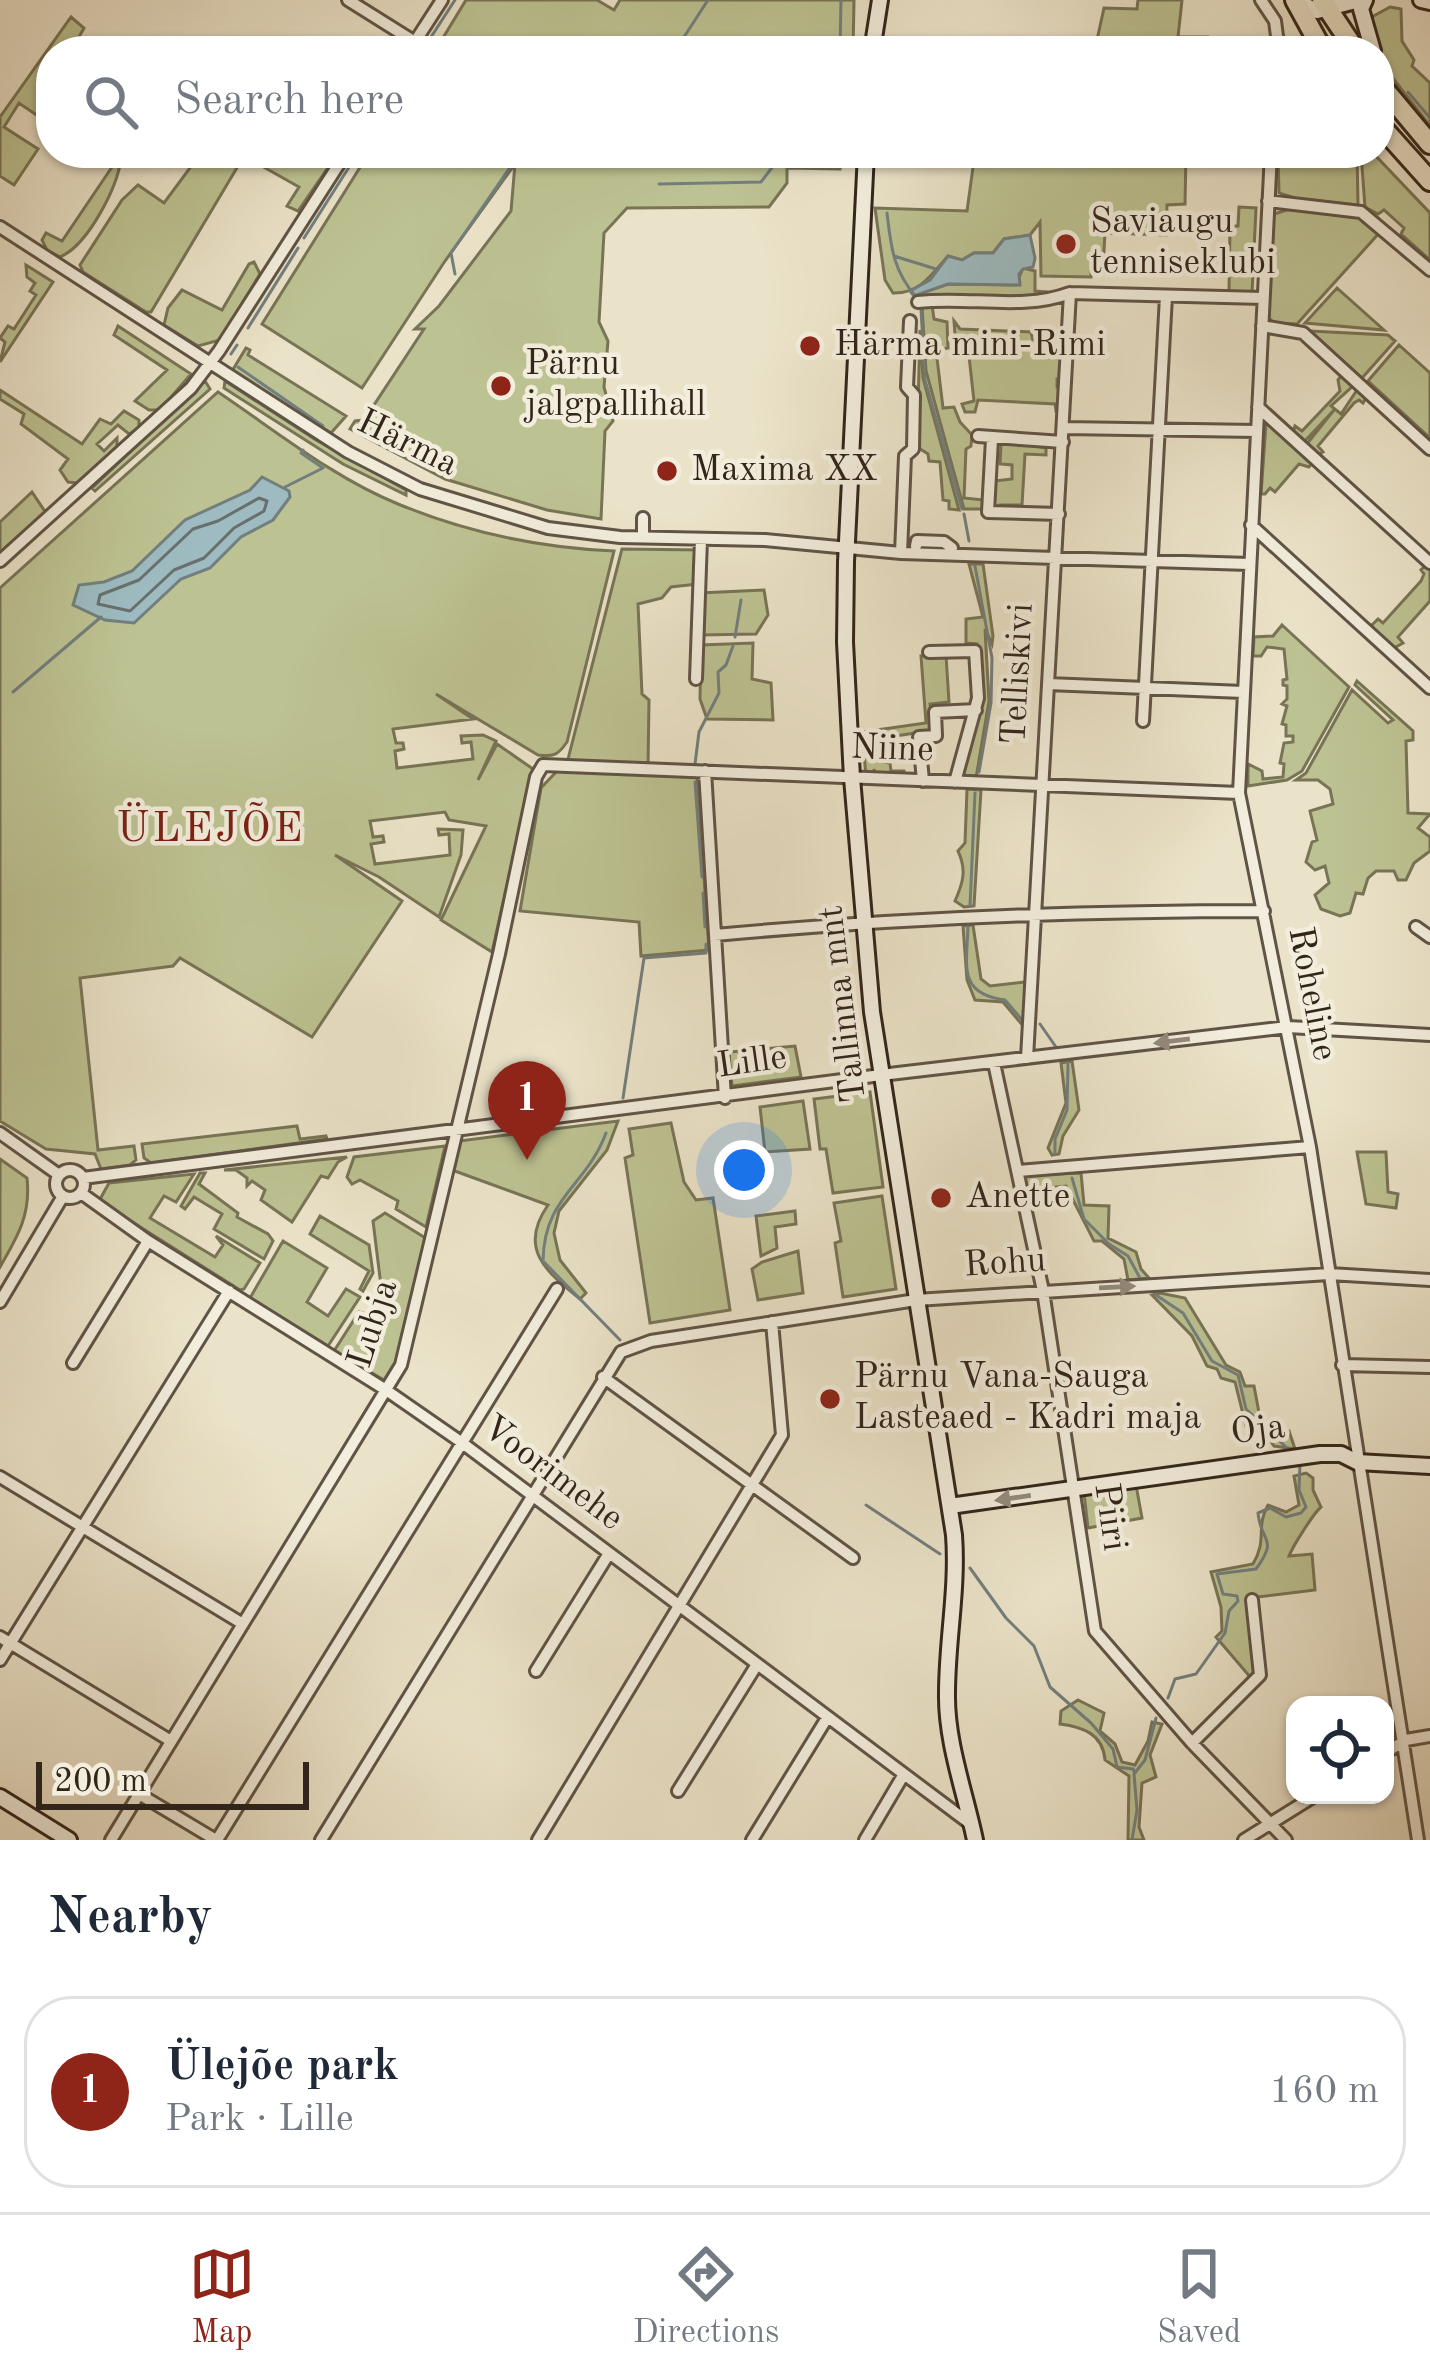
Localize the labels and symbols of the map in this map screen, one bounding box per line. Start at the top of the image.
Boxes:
place label: Saviaugu tenniseklubi [1090,205,1276,282]
marker: Saviaugu tenniseklubi [1053,231,1079,257]
place label: Härma mini-Rimi [834,328,1106,364]
marker: Härma mini-Rimi [797,333,823,359]
place label: Pärnu jalgpallihall [523,347,706,424]
marker: Pärnu jalgpallihall [488,373,514,399]
street label: Härma [351,404,463,484]
place label: Maxima XX [691,453,878,489]
marker: Maxima XX [654,458,680,484]
street label: Telliskivi [997,602,1041,746]
street label: Niine [850,731,934,769]
district label: ÜLEJÕE [117,801,305,851]
street label: Tallinna mnt [814,903,874,1105]
street label: Roheline [1280,924,1342,1064]
one-way arrow [1153,1032,1190,1051]
street label: Lille [715,1040,789,1086]
pin: 1 [488,1061,566,1160]
your location [714,1140,774,1200]
place label: Anette [965,1180,1070,1216]
marker: Anette [928,1185,954,1211]
street label: Rohu [963,1243,1047,1285]
street label: Lubja [343,1275,405,1373]
one-way arrow [1099,1277,1136,1296]
place label: Pärnu Vana-Sauga Lasteaed - Kadri maja [854,1360,1202,1437]
marker: Pärnu Vana-Sauga Lasteaed - Kadri maja [817,1386,843,1412]
street label: Voorimehe [475,1410,629,1538]
street label: Oja [1229,1410,1287,1452]
street label: Piiri [1086,1481,1132,1553]
one-way arrow [993,1489,1031,1508]
scale bar [36,1756,309,1809]

